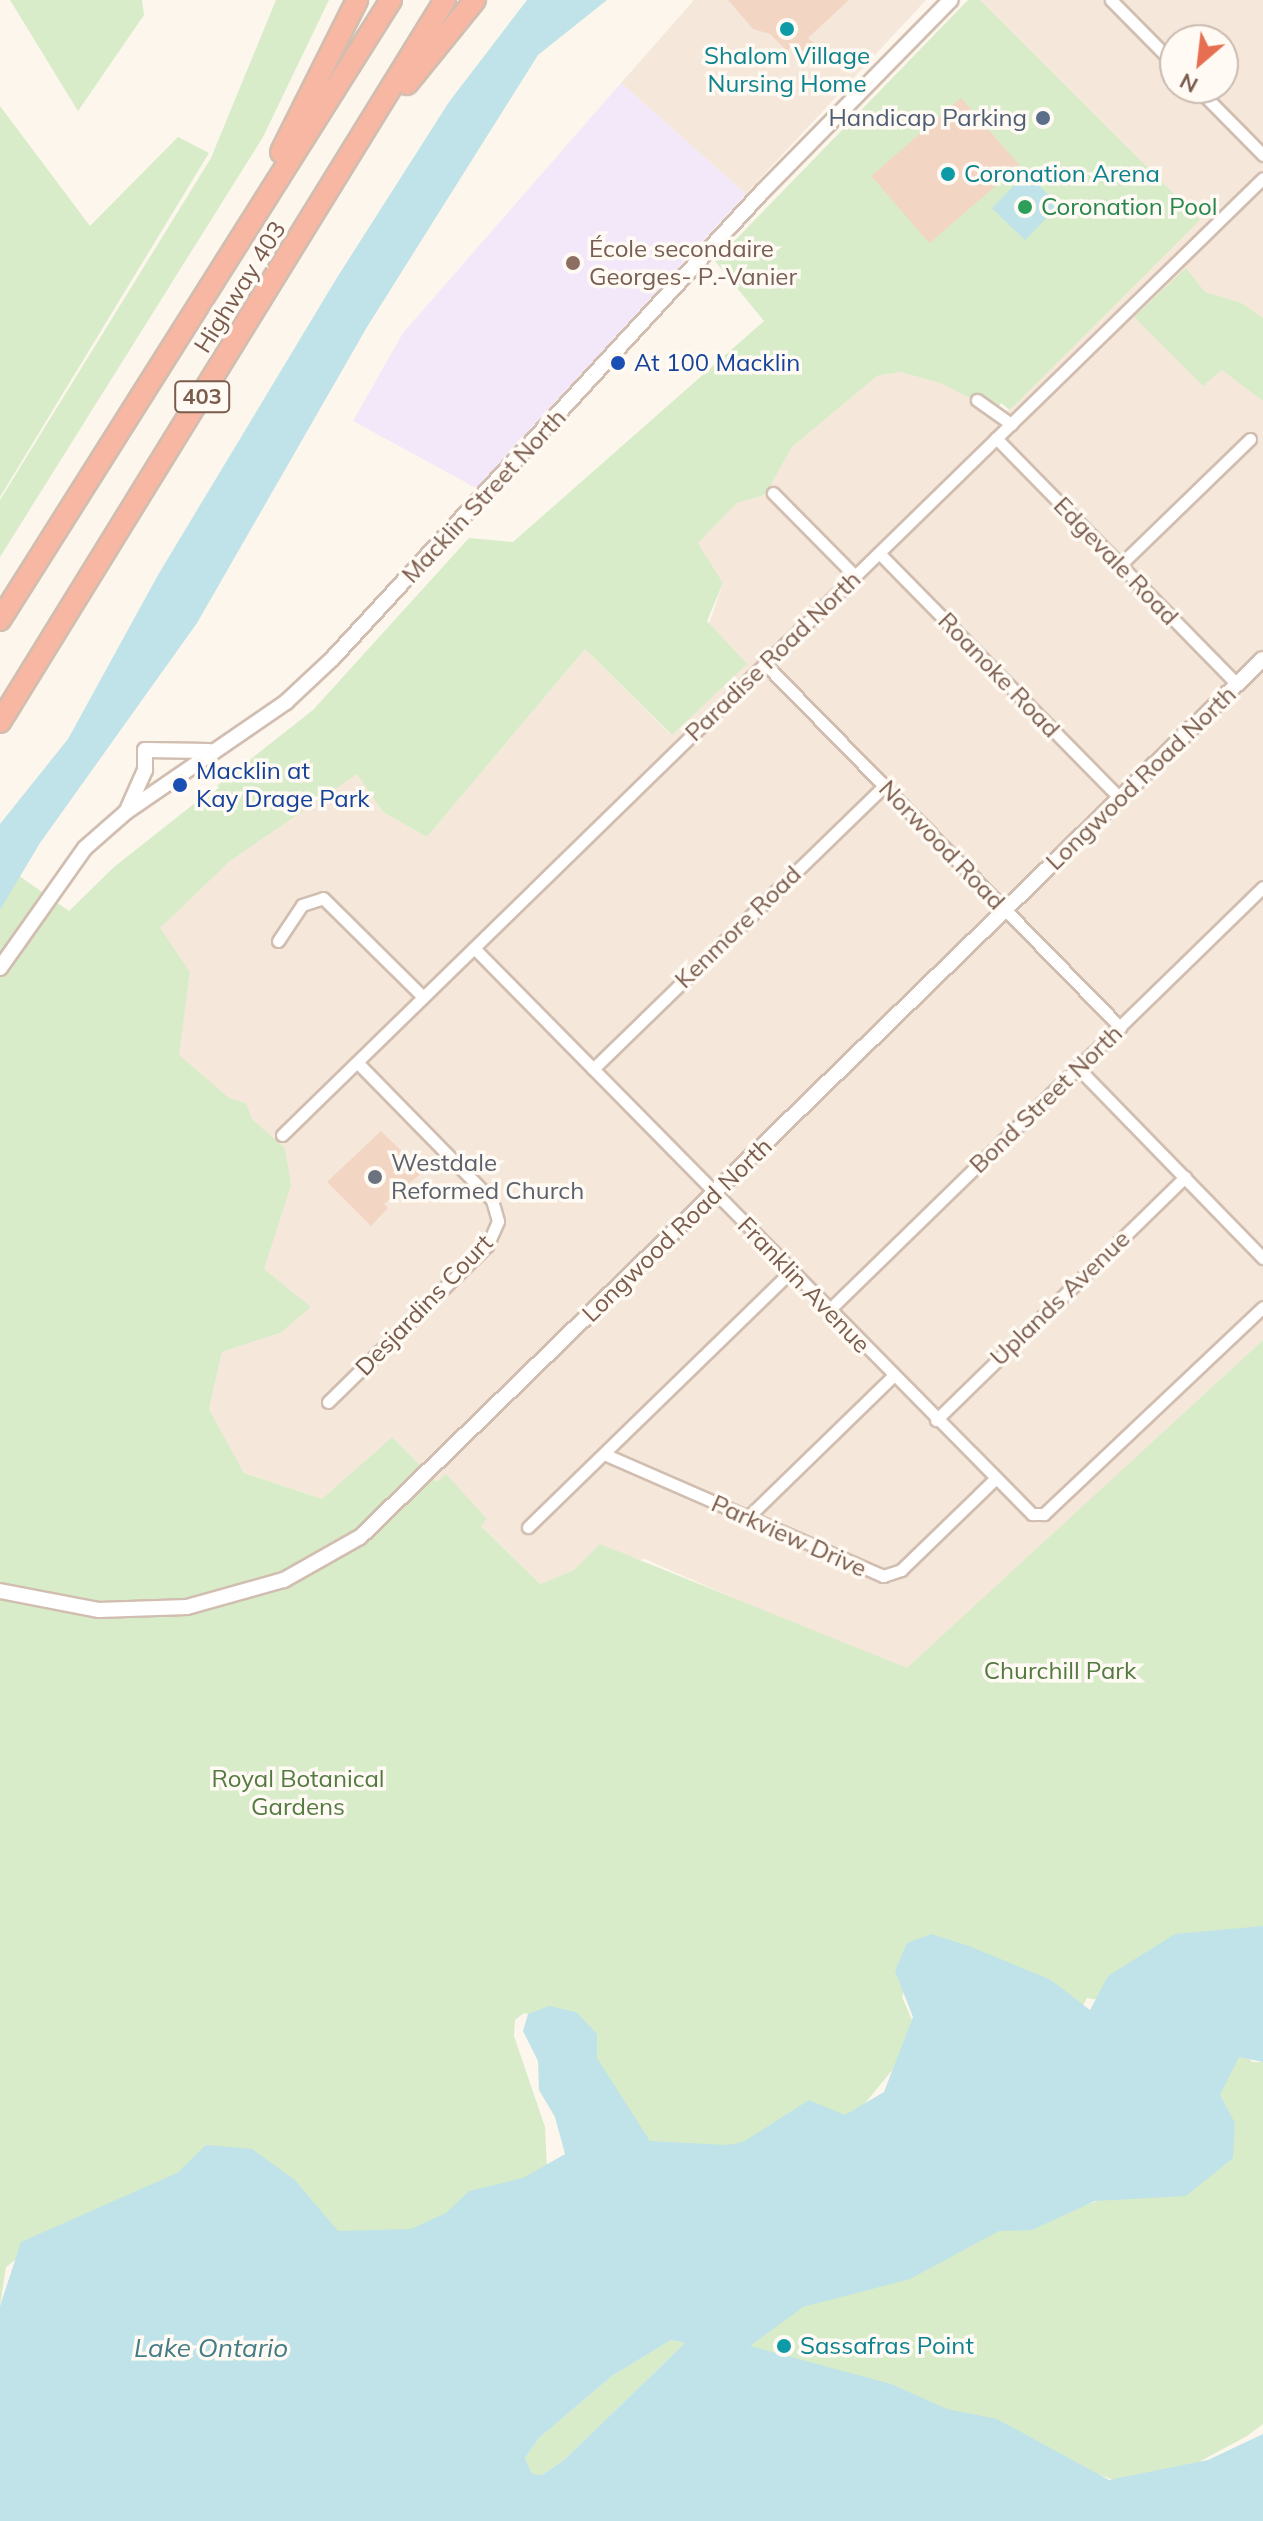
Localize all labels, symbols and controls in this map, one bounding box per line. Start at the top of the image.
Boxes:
marker: Shalom Village Nursing Home [778,20,796,38]
north arrow [1159,24,1239,104]
place label: Shalom Village Nursing Home [704,42,870,98]
text: N [1175,67,1203,100]
place label: Handicap Parking [828,104,1027,132]
marker: Handicap Parking [1034,109,1052,127]
place label: Coronation Arena [964,160,1160,188]
marker: Coronation Arena [939,165,957,183]
place label: Coronation Pool [1041,193,1217,221]
marker: Coronation Pool [1016,198,1034,216]
street label: Highway 403 [188,216,292,358]
place label: École secondaire Georges- P.-Vanier [589,235,797,291]
marker: École secondaire Georges- P.-Vanier [564,254,582,272]
place label: At 100 Macklin [634,349,800,377]
marker: At 100 Macklin [609,354,627,372]
road number: 403 [174,379,230,415]
street label: Macklin Street North [396,403,572,589]
street label: Edgevale Road [1048,491,1184,631]
street label: Paradise Road North [679,565,867,747]
street label: Roanoke Road [932,607,1066,743]
street label: Longwood Road North [1040,680,1242,876]
place label: Macklin at Kay Drage Park [196,757,370,813]
street label: Norwood Road [873,774,1011,916]
marker: Macklin at Kay Drage Park [171,776,189,794]
street label: Kenmore Road [669,860,807,994]
street label: Bond Street North [964,1019,1128,1179]
street label: Longwood Road North [576,1132,778,1328]
place label: Westdale Reformed Church [391,1149,584,1205]
marker: Westdale Reformed Church [366,1168,384,1186]
street label: Franklin Avenue [732,1211,876,1359]
street label: Uplands Avenue [984,1224,1136,1372]
street label: Desjardins Court [349,1229,499,1381]
street label: Parkview Drive [707,1489,871,1583]
park label: Churchill Park [984,1657,1136,1685]
park label: Royal Botanical Gardens [211,1765,385,1821]
water label: Lake Ontario [134,2332,288,2364]
place label: Sassafras Point [800,2332,974,2360]
marker: Sassafras Point [775,2337,793,2355]

